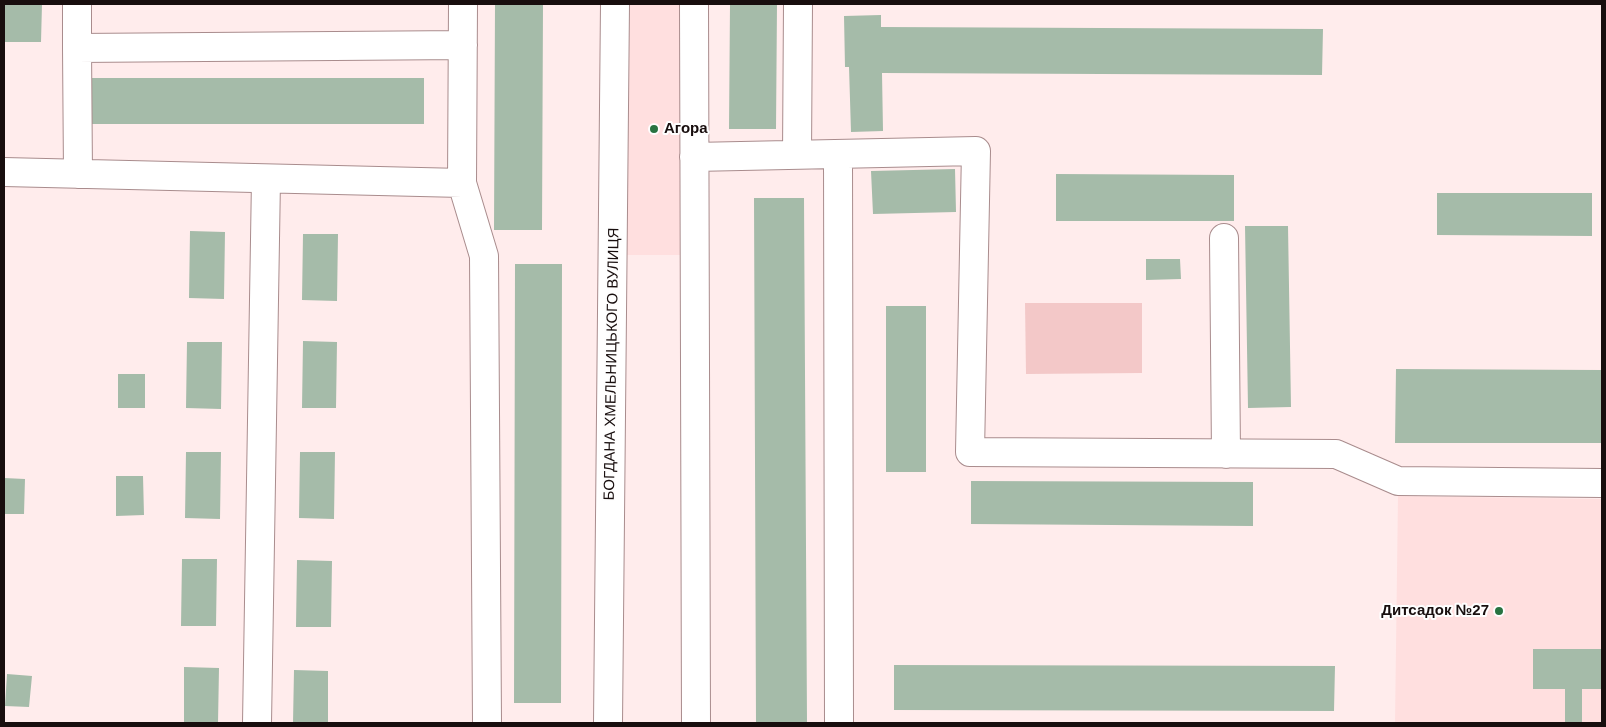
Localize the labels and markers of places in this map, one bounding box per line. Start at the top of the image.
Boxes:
place label: Агора [664,120,708,138]
marker: Агора [648,123,660,135]
place label: Дитсадок №27 [1381,602,1489,620]
marker: Дитсадок №27 [1493,605,1505,617]

